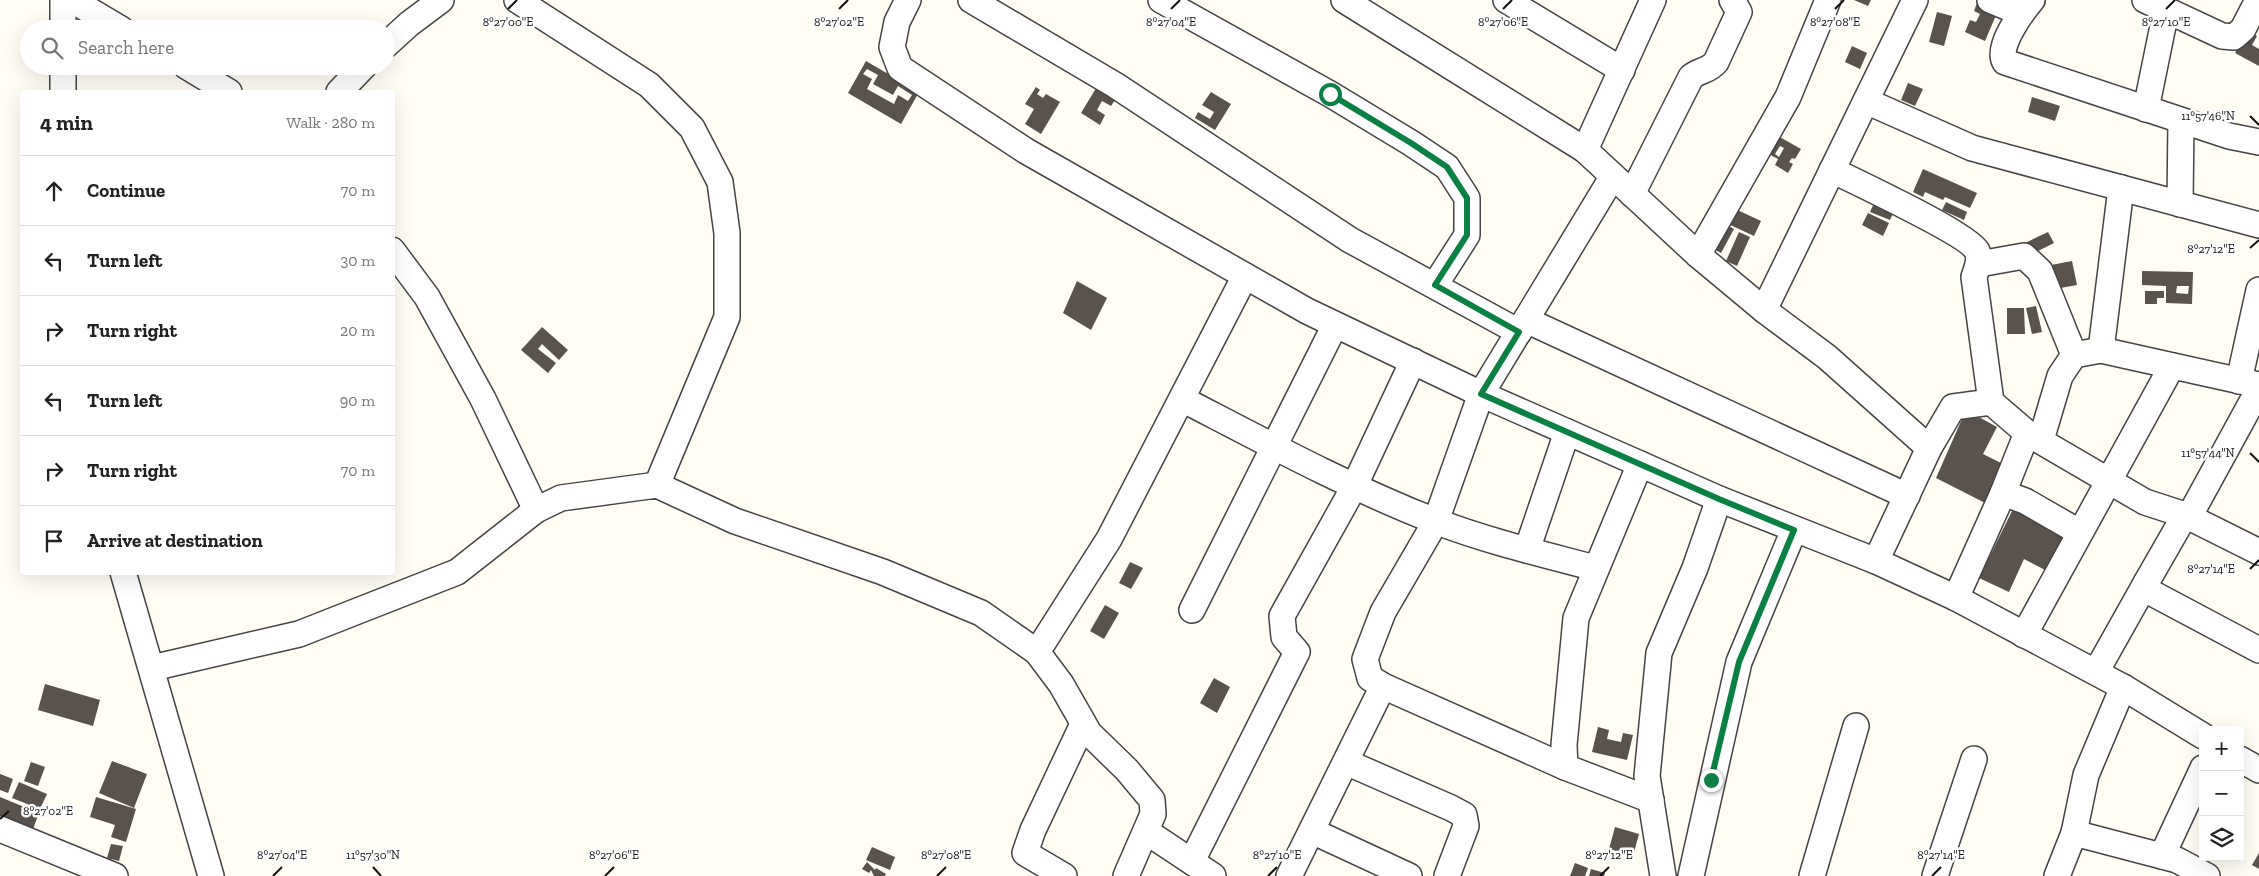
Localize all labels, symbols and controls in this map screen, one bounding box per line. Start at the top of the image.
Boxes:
text: 8°27'00"E [483,15,533,29]
text: 8°27'02"E [814,15,864,29]
text: 8°27'04"E [1146,15,1196,29]
text: 8°27'06"E [1478,15,1528,29]
text: 8°27'08"E [1810,15,1860,29]
text: 8°27'10"E [2142,15,2190,29]
search box [20,20,395,75]
icon: search [38,34,66,62]
text: Search here [78,36,174,59]
route start [1319,83,1342,106]
text: 11°57'46"N [2181,109,2235,123]
text: 4 min [40,110,93,135]
text: Walk · 280 m [286,113,375,132]
icon: ahead [40,177,68,205]
text: Continue [87,179,165,202]
text: 70 m [341,181,375,200]
text: 8°27'12"E [2187,242,2235,256]
icon: left [40,247,68,275]
text: Turn left [87,249,162,272]
text: 30 m [341,251,375,270]
icon: right [40,317,68,345]
text: Turn right [87,319,177,342]
text: 20 m [340,321,375,340]
icon: left [40,387,68,415]
text: Turn left [87,389,162,412]
text: 90 m [340,391,375,410]
text: 11°57'44"N [2181,446,2235,460]
icon: right [40,457,68,485]
text: Turn right [87,459,177,482]
text: 70 m [341,461,375,480]
icon: arrive [40,527,68,555]
text: Arrive at destination [87,529,263,552]
text: 8°27'14"E [2187,562,2235,576]
map controls [2199,726,2244,861]
button: + [2199,726,2244,771]
route end [1700,769,1723,792]
button: − [2199,771,2244,816]
text: 8°27'02"E [23,804,73,818]
button: layers [2199,816,2244,861]
text: 8°27'04"E [257,848,307,862]
text: 11°57'30"N [346,848,400,862]
text: 8°27'06"E [589,848,639,862]
text: 8°27'08"E [921,848,971,862]
text: 8°27'10"E [1253,848,1301,862]
text: 8°27'12"E [1585,848,1633,862]
text: 8°27'14"E [1917,848,1965,862]

